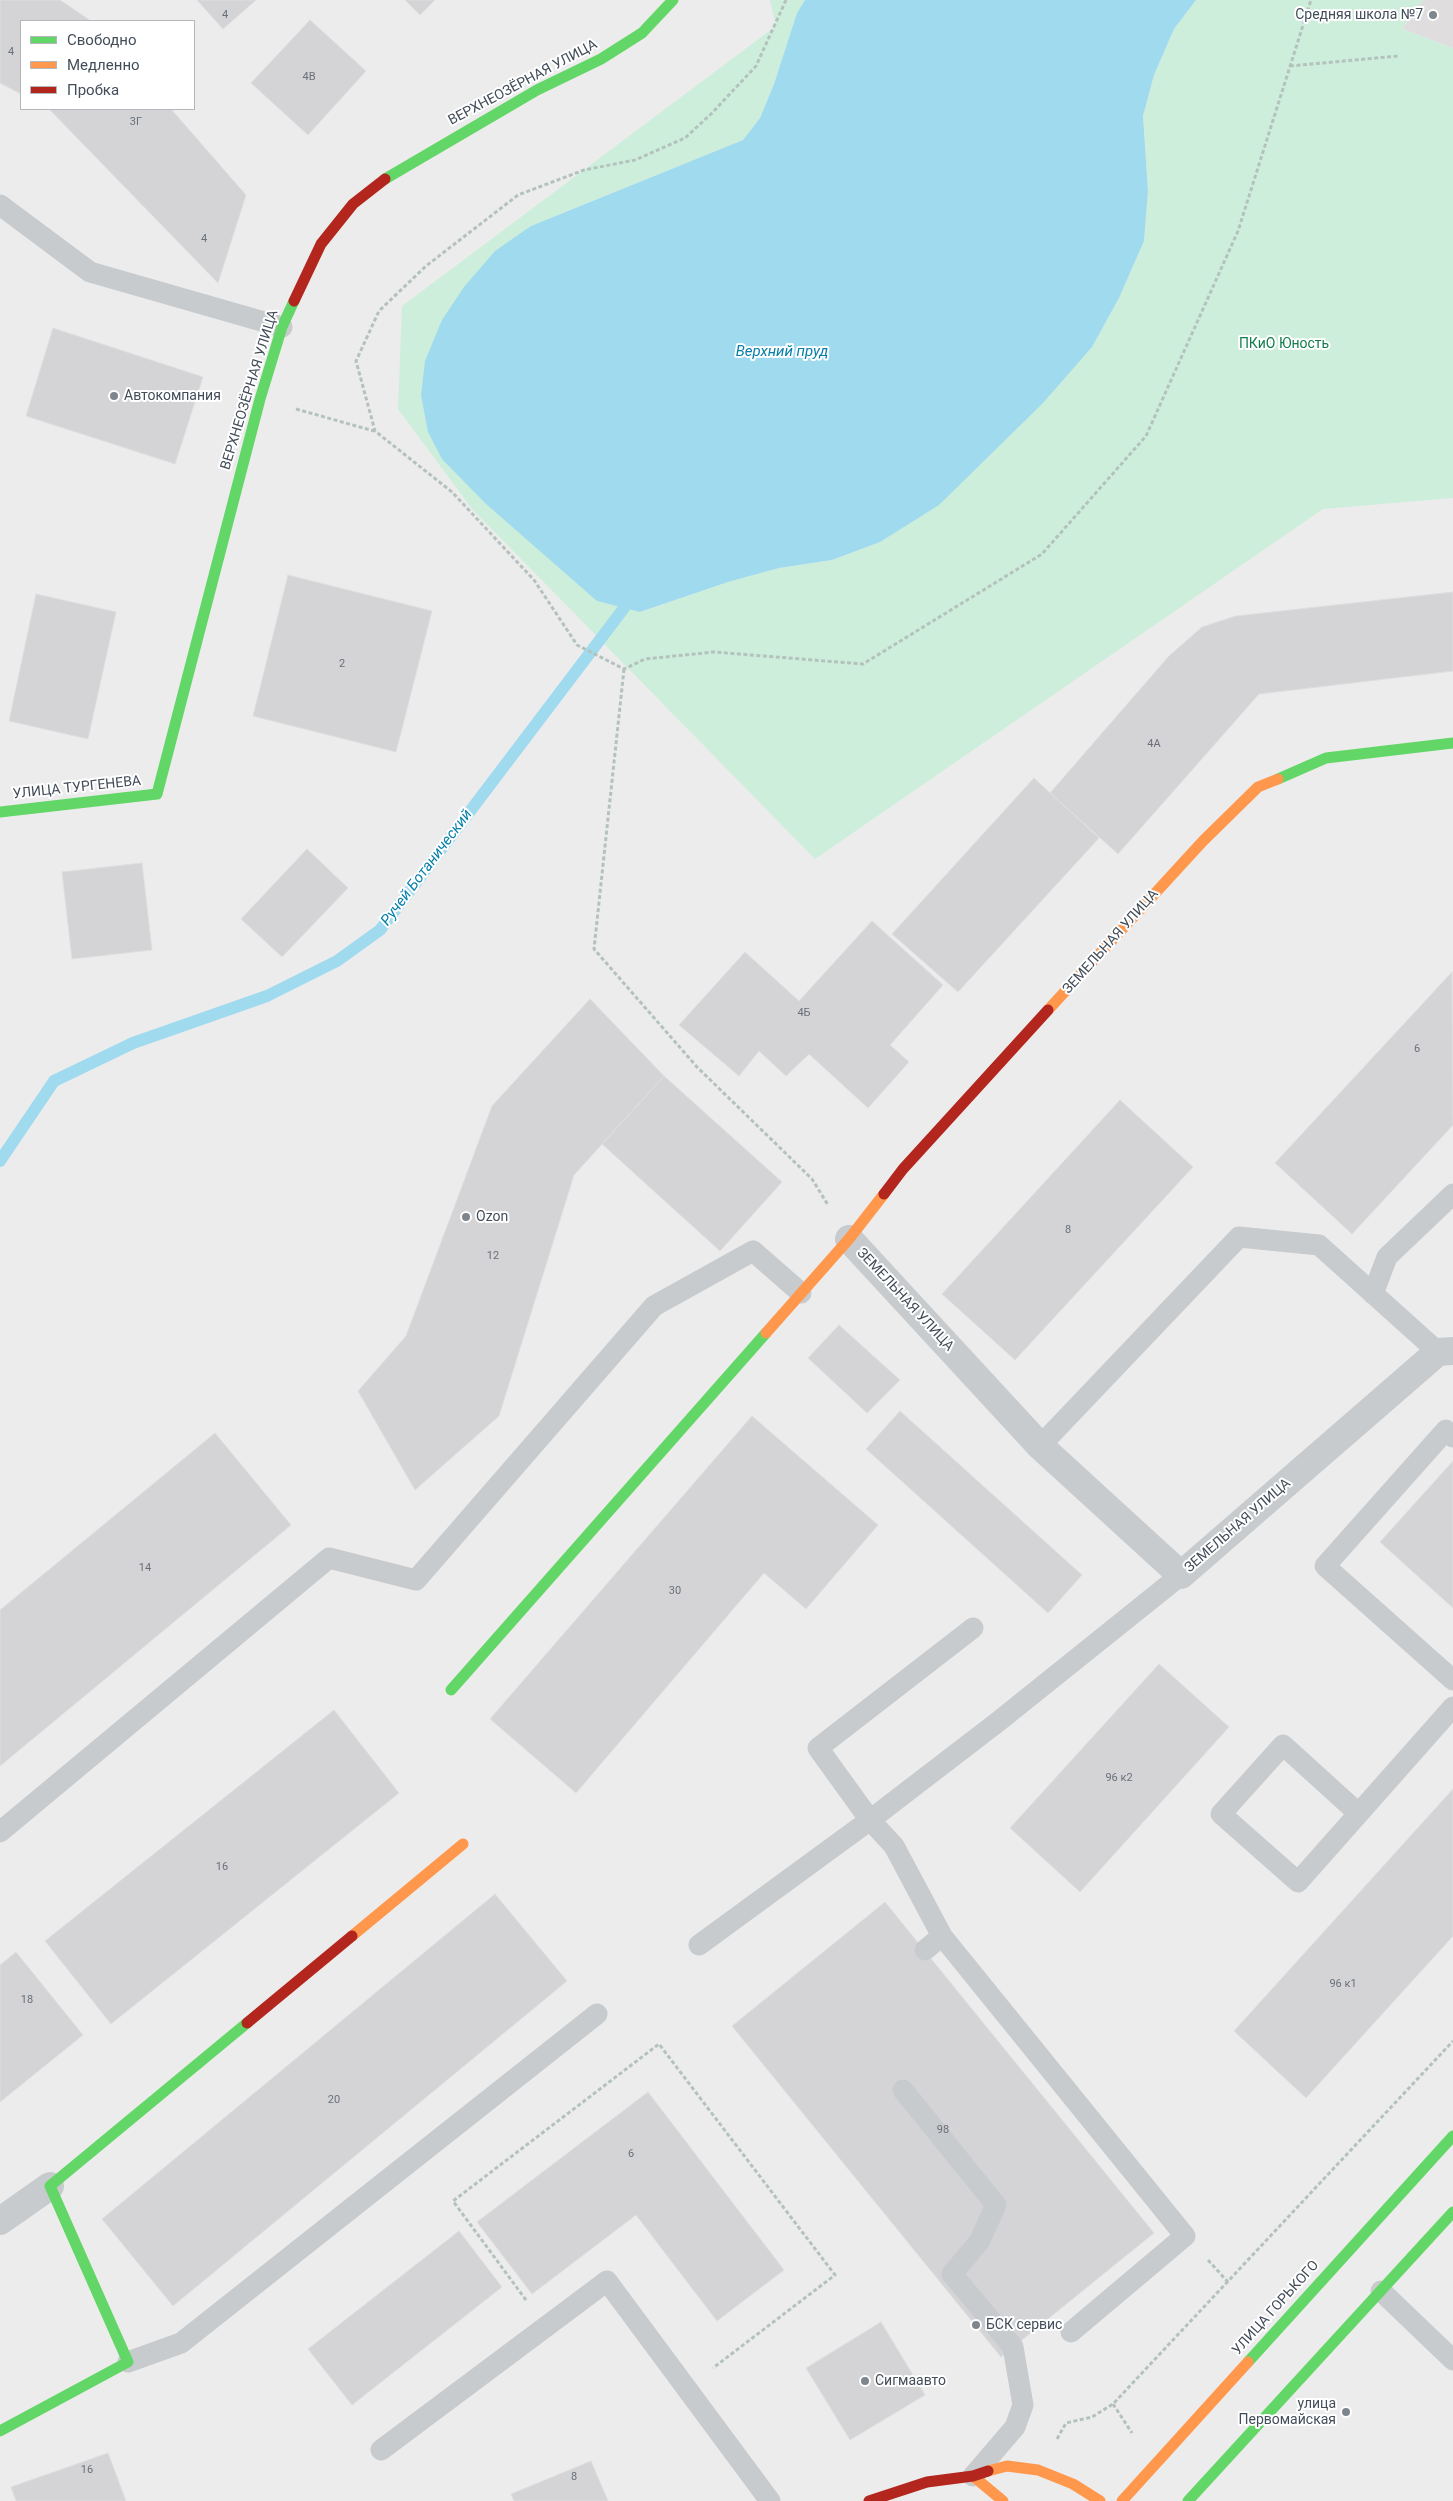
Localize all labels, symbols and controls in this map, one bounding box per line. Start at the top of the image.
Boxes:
place label: Средняя школа №7 [1295,7,1423,23]
house number: 4 [222,8,228,22]
marker: Средняя школа №7 [1427,9,1439,21]
legend [20,20,195,110]
text: Свободно [67,31,136,49]
street label: ВЕРХНЕОЗЁРНАЯ УЛИЦА [446,37,600,129]
house number: 4 [8,45,14,59]
text: Медленно [67,56,140,74]
house number: 4В [302,70,316,84]
text: Пробка [67,81,119,99]
house number: 3Г [130,115,142,129]
house number: 4 [201,232,207,246]
street label: ВЕРХНЕОЗЁРНАЯ УЛИЦА [218,308,282,472]
park label: ПКиО Юность [1239,336,1329,352]
water label: Верхний пруд [736,343,828,361]
place label: Автокомпания [124,388,221,404]
marker: Автокомпания [108,390,120,402]
house number: 2 [339,657,345,671]
house number: 4А [1147,737,1161,751]
street label: УЛИЦА ТУРГЕНЕВА [12,773,142,803]
water label: Ручей Ботанический [377,806,477,930]
street label: ЗЕМЕЛЬНАЯ УЛИЦА [1060,886,1162,998]
house number: 4Б [797,1006,811,1020]
house number: 6 [1414,1042,1420,1056]
place label: Ozon [476,1209,508,1225]
marker: Ozon [460,1211,472,1223]
house number: 8 [1065,1223,1071,1237]
street label: ЗЕМЕЛЬНАЯ УЛИЦА [853,1245,957,1355]
house number: 12 [487,1249,499,1263]
street label: ЗЕМЕЛЬНАЯ УЛИЦА [1182,1476,1294,1576]
house number: 14 [139,1561,151,1575]
house number: 30 [669,1584,681,1598]
house number: 96 к2 [1105,1771,1133,1785]
house number: 16 [216,1860,228,1874]
house number: 96 к1 [1329,1977,1357,1991]
house number: 18 [21,1993,33,2007]
house number: 20 [328,2093,340,2107]
house number: 98 [937,2123,949,2137]
house number: 6 [628,2147,634,2161]
street label: УЛИЦА ГОРЬКОГО [1229,2257,1323,2359]
place label: БСК сервис [986,2317,1062,2333]
marker: БСК сервис [970,2319,982,2331]
place label: Сигмаавто [875,2373,946,2389]
marker: Сигмаавто [859,2375,871,2387]
place label: улица Первомайская [1238,2396,1336,2428]
marker: улица Первомайская [1340,2406,1352,2418]
house number: 16 [81,2463,93,2477]
house number: 8 [571,2470,577,2484]

